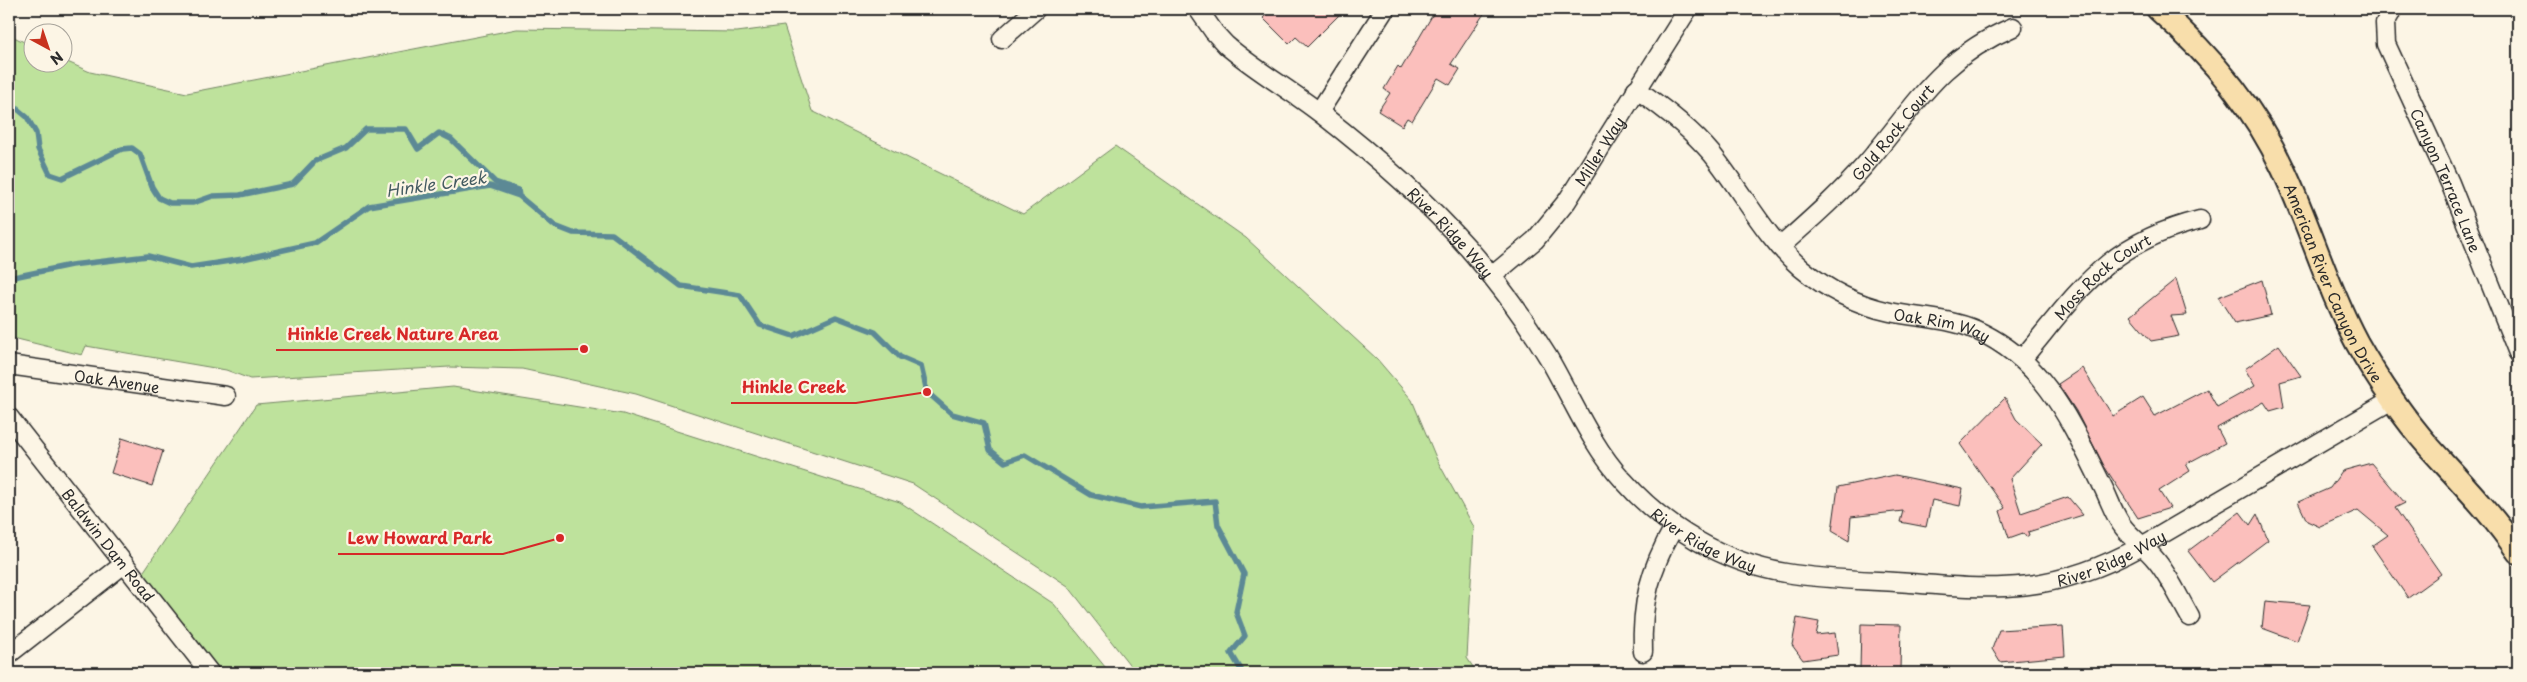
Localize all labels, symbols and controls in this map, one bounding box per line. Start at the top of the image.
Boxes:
north arrow [22,22,72,72]
text: N [46,47,68,70]
street label: Gold Rock Court [1845,78,1939,185]
street label: Canyon Terrace Lane [2405,104,2488,255]
street label: Miller Way [1568,111,1629,190]
water label: Hinkle Creek [384,164,489,202]
street label: American River Canyon Drive [2279,179,2389,386]
street label: River Ridge Way [1403,181,1500,282]
street label: Moss Rock Court [2048,227,2154,324]
street label: Oak Rim Way [1892,301,1995,347]
callout: Hinkle Creek Nature Area [276,319,510,350]
text: Hinkle Creek Nature Area [287,321,499,345]
street label: Oak Avenue [73,363,161,398]
callout: Hinkle Creek [731,372,856,403]
text: Hinkle Creek [742,374,847,398]
street label: Baldwin Dam Road [57,483,161,606]
street label: River Ridge Way [1646,501,1759,577]
callout: Lew Howard Park [338,523,503,554]
street label: River Ridge Way [2054,523,2170,591]
text: Lew Howard Park [347,525,493,549]

